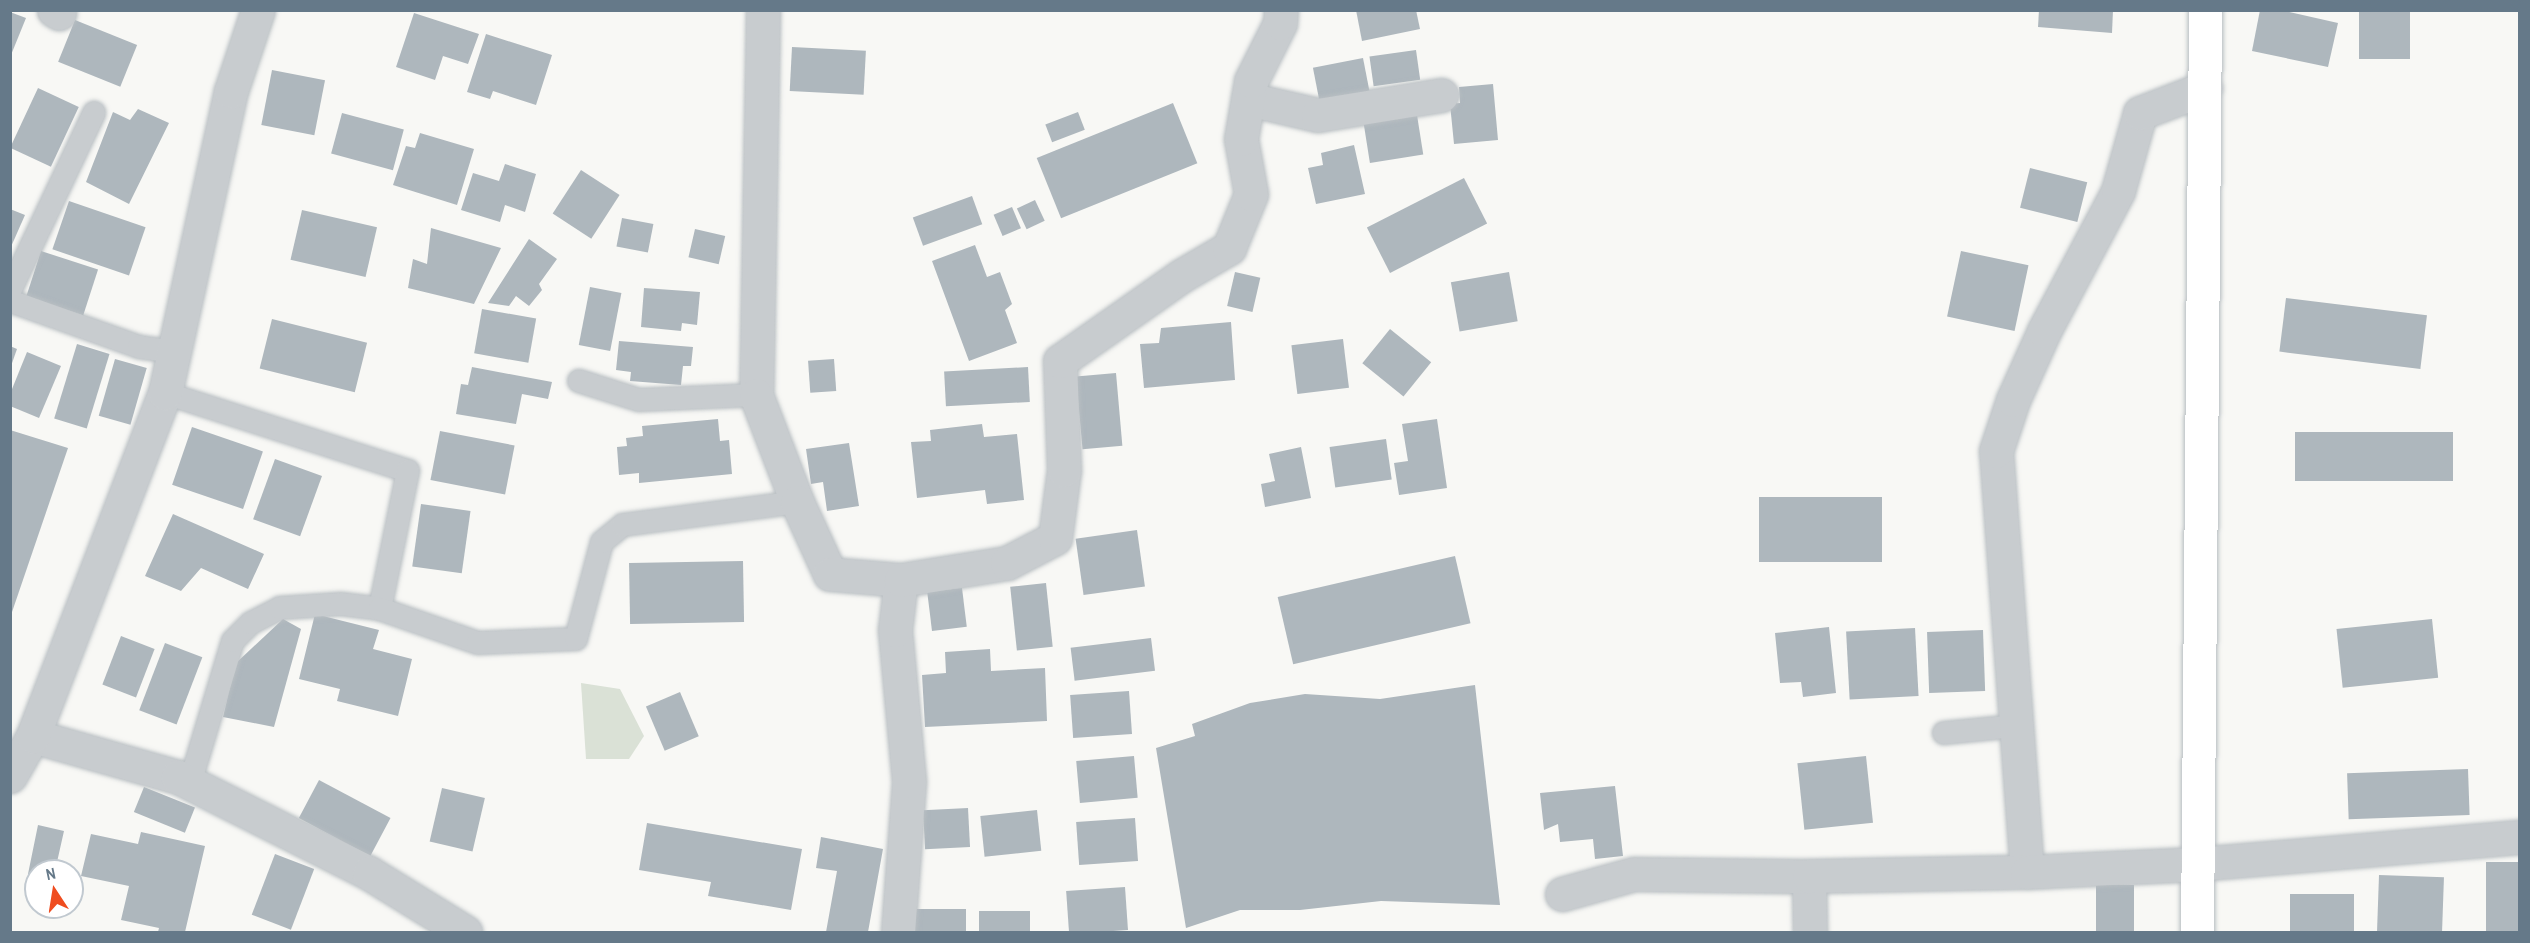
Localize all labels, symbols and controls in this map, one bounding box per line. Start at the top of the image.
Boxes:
north arrow [24,859,84,919]
text: N [44,862,58,885]

